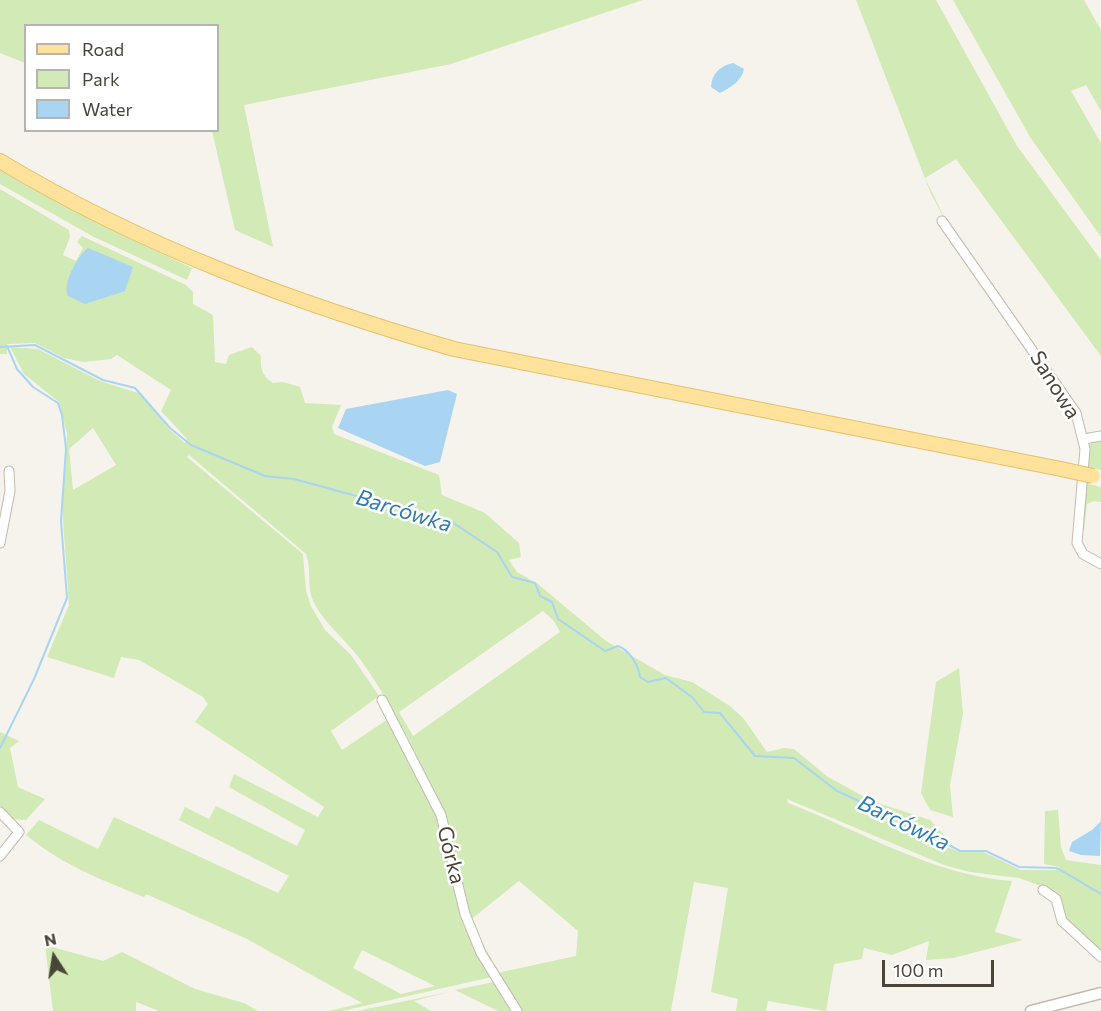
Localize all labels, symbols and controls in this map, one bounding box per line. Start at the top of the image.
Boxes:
legend [24,24,219,132]
text: Road [82,38,124,60]
text: Park [82,68,120,90]
text: Water [82,98,133,120]
street label: Sanowa [1024,346,1086,424]
water label: Barcówka [353,484,455,538]
water label: Barcówka [854,790,954,856]
street label: Górka [432,823,470,887]
north arrow [24,927,84,987]
text: N [42,928,58,949]
scale bar [885,948,998,986]
text: 100 m [893,959,943,981]

